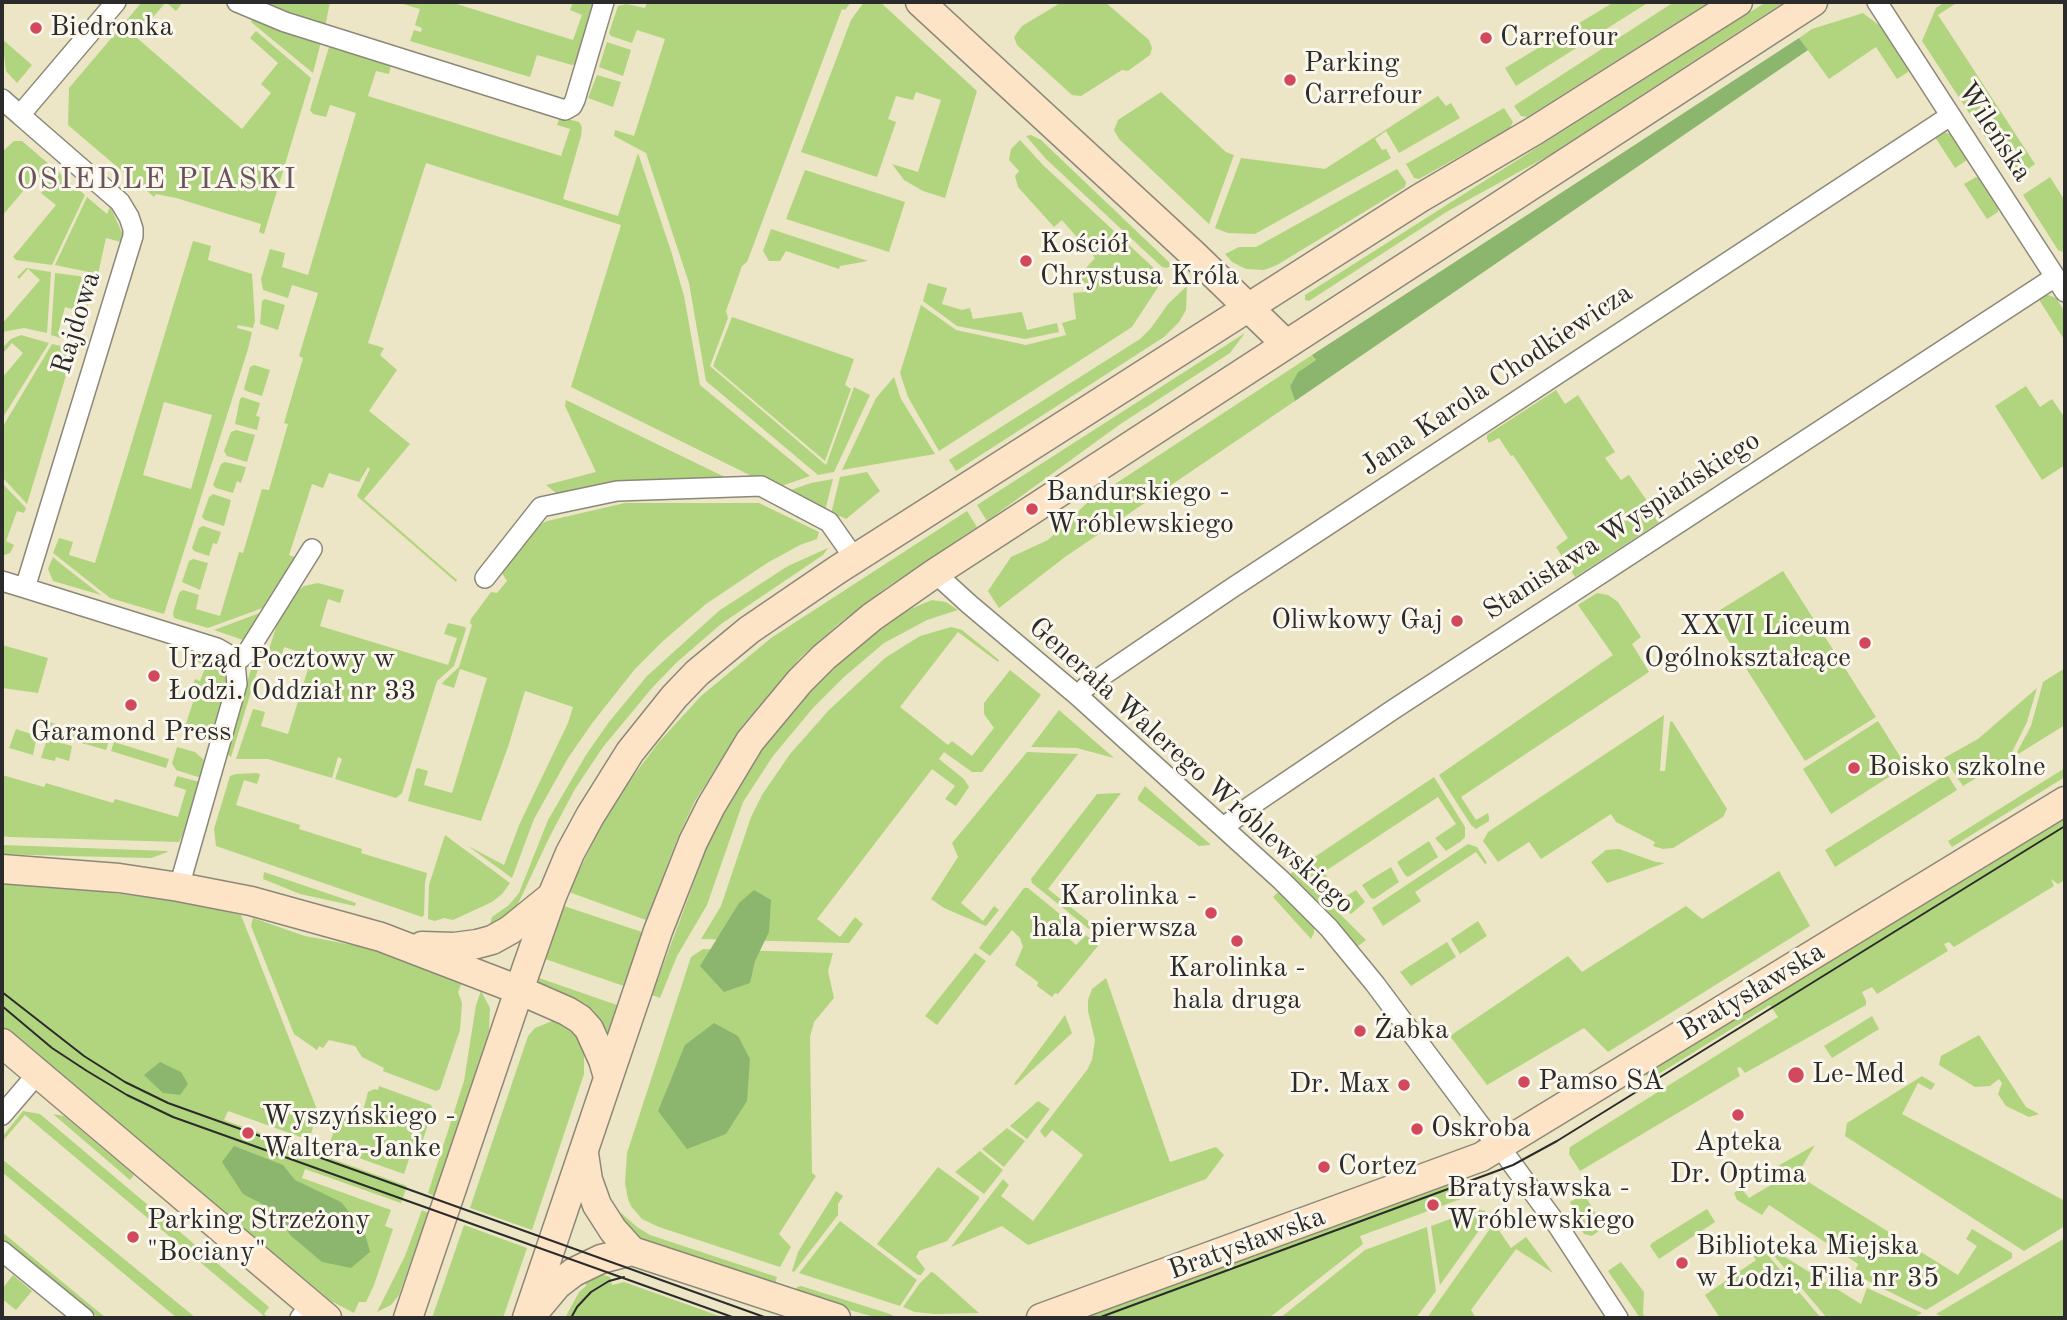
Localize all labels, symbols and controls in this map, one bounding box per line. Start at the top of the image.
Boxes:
place label: Biedronka [50,11,173,45]
marker: Biedronka [28,20,44,36]
place label: Carrefour [1500,21,1618,55]
marker: Carrefour [1478,30,1494,46]
place label: Parking Carrefour [1304,47,1422,113]
marker: Parking Carrefour [1282,72,1298,88]
street label: Wileńska [1949,76,2039,188]
district label: OSIEDLE PIASKI [18,162,296,198]
place label: Kościół Chrystusa Króla [1040,228,1239,294]
marker: Kościół Chrystusa Króla [1018,253,1034,269]
street label: Rajdowa [46,268,108,378]
street label: Jana Karola Chodkiewicza [1355,276,1639,484]
street label: Stanisława Wyspiańskiego [1477,424,1767,628]
place label: Bandurskiego - Wróblewskiego [1046,476,1234,542]
marker: Bandurskiego - Wróblewskiego [1024,501,1040,517]
place label: Oliwkowy Gaj [1271,604,1443,638]
place label: XXVI Liceum Ogólnokształcące [1644,610,1851,676]
street label: Generała Walerego Wróblewskiego [1021,611,1361,921]
marker: Oliwkowy Gaj [1449,613,1465,629]
marker: XXVI Liceum Ogólnokształcące [1857,635,1873,651]
place label: Urząd Pocztowy w Łodzi. Oddział nr 33 [168,643,416,709]
marker: Urząd Pocztowy w Łodzi. Oddział nr 33 [146,668,162,684]
marker: Garamond Press [123,697,139,713]
place label: Garamond Press [31,716,231,750]
place label: Boisko szkolne [1868,751,2046,785]
marker: Boisko szkolne [1846,760,1862,776]
place label: Karolinka - hala pierwsza [1032,880,1197,946]
marker: Karolinka - hala pierwsza [1203,905,1219,921]
marker: Karolinka - hala druga [1229,933,1245,949]
street label: Bratysławska [1673,935,1831,1049]
place label: Karolinka - hala druga [1168,952,1306,1018]
place label: Żabka [1374,1014,1449,1048]
marker: Żabka [1352,1023,1368,1039]
place label: Le-Med [1812,1058,1905,1092]
place label: Pamso SA [1538,1065,1664,1099]
marker: Le-Med [1786,1065,1806,1085]
place label: Dr. Max [1289,1068,1390,1102]
marker: Pamso SA [1516,1074,1532,1090]
marker: Dr. Max [1396,1077,1412,1093]
place label: Wyszyńskiego - Waltera-Janke [262,1100,456,1166]
marker: Apteka Dr. Optima [1730,1107,1746,1123]
place label: Oskroba [1431,1112,1531,1146]
marker: Oskroba [1409,1121,1425,1137]
marker: Wyszyńskiego - Waltera-Janke [240,1125,256,1141]
place label: Apteka Dr. Optima [1670,1126,1806,1192]
place label: Cortez [1338,1150,1417,1184]
marker: Cortez [1316,1159,1332,1175]
place label: Bratysławska - Wróblewskiego [1447,1172,1635,1238]
marker: Bratysławska - Wróblewskiego [1425,1197,1441,1213]
street label: Bratysławska [1164,1200,1330,1288]
place label: Parking Strzeżony "Bociany" [147,1204,370,1270]
marker: Parking Strzeżony "Bociany" [125,1229,141,1245]
place label: Biblioteka Miejska w Łodzi, Filia nr 35 [1696,1230,1939,1296]
marker: Biblioteka Miejska w Łodzi, Filia nr 35 [1674,1255,1690,1271]

